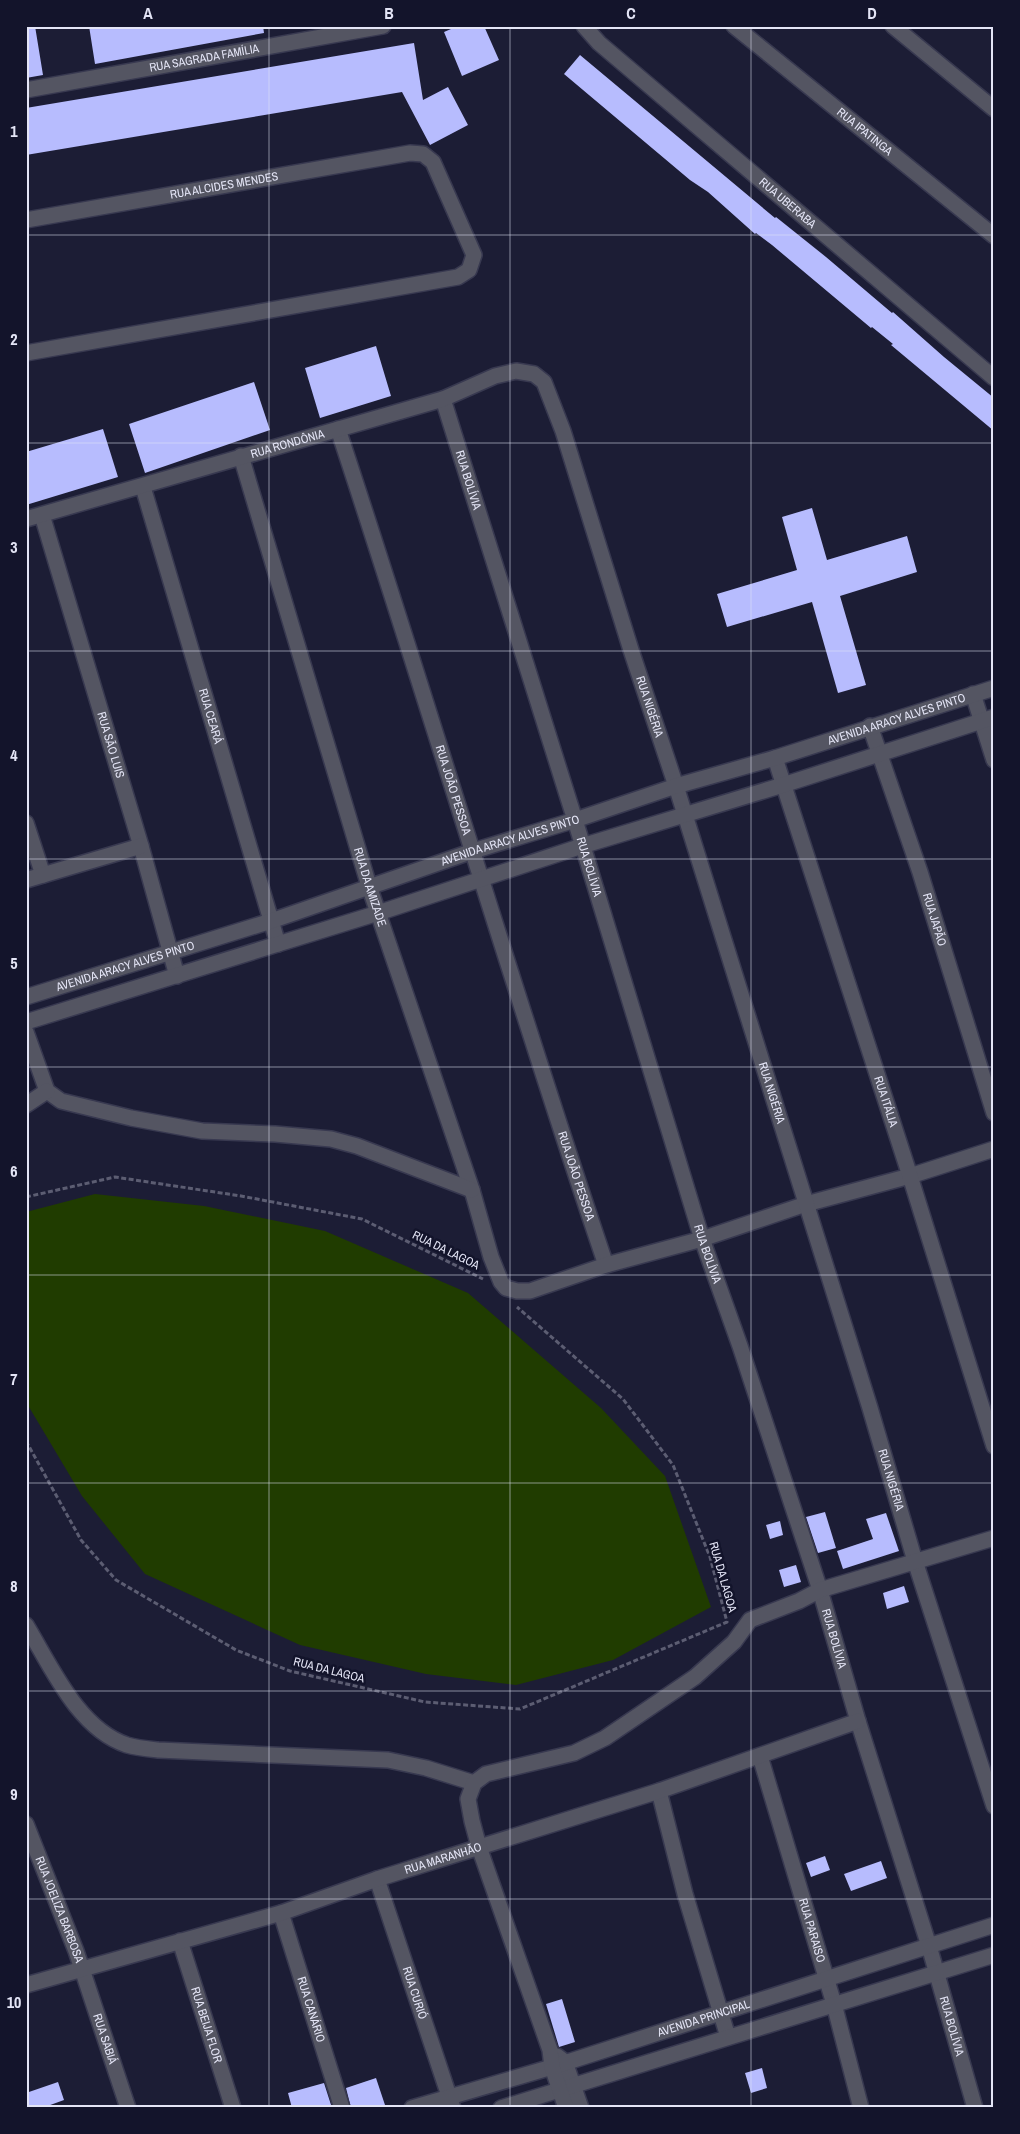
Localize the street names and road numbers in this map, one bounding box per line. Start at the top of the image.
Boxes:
street label: RUA SAGRADA FAMÍLIA [148,40,261,76]
street label: RUA IPATINGA [833,104,896,159]
street label: RUA ALCIDES MENDES [169,168,280,203]
street label: RUA UBERABA [756,174,820,232]
street label: RUA RONDÔNIA [249,425,327,462]
street label: RUA BOLÍVIA [452,448,485,512]
street label: RUA NIGÉRIA [632,674,667,740]
street label: RUA CEARÁ [195,687,227,746]
street label: AVENIDA ARACY ALVES PINTO [825,689,968,749]
street label: RUA SÃO LUIS [93,710,128,780]
street label: RUA JOÃO PESSOA [432,743,475,837]
street label: AVENIDA ARACY ALVES PINTO [438,811,582,870]
street label: RUA BOLÍVIA [573,835,606,899]
street label: RUA DA AMIZADE [350,846,390,929]
street label: RUA JAPÃO [919,891,950,948]
street label: AVENIDA ARACY ALVES PINTO [53,937,197,995]
street label: RUA NIGÉRIA [755,1060,789,1126]
street label: RUA ITÁLIA [870,1074,902,1129]
street label: RUA JOÃO PESSOA [554,1129,599,1223]
street label: RUA BOLÍVIA [690,1223,725,1286]
street label: RUA DA LAGOA [410,1227,483,1273]
street label: RUA NIGÉRIA [874,1447,908,1513]
street label: RUA DA LAGOA [705,1540,741,1615]
street label: RUA BOLÍVIA [818,1607,850,1671]
street label: RUA DA LAGOA [292,1653,367,1687]
street label: RUA MARANHÃO [403,1839,484,1878]
street label: RUA JOELIZA BARBOSA [32,1854,87,1965]
street label: RUA PARAISO [795,1896,829,1965]
street label: RUA CURIÓ [399,1964,431,2022]
street label: RUA CANÁRIO [293,1975,329,2045]
street label: RUA BEIJA FLOR [187,1985,226,2065]
street label: RUA BOLÍVIA [936,1994,968,2058]
street label: AVENIDA PRINCIPAL [654,1996,752,2041]
street label: RUA SABIÁ [89,2012,121,2066]

